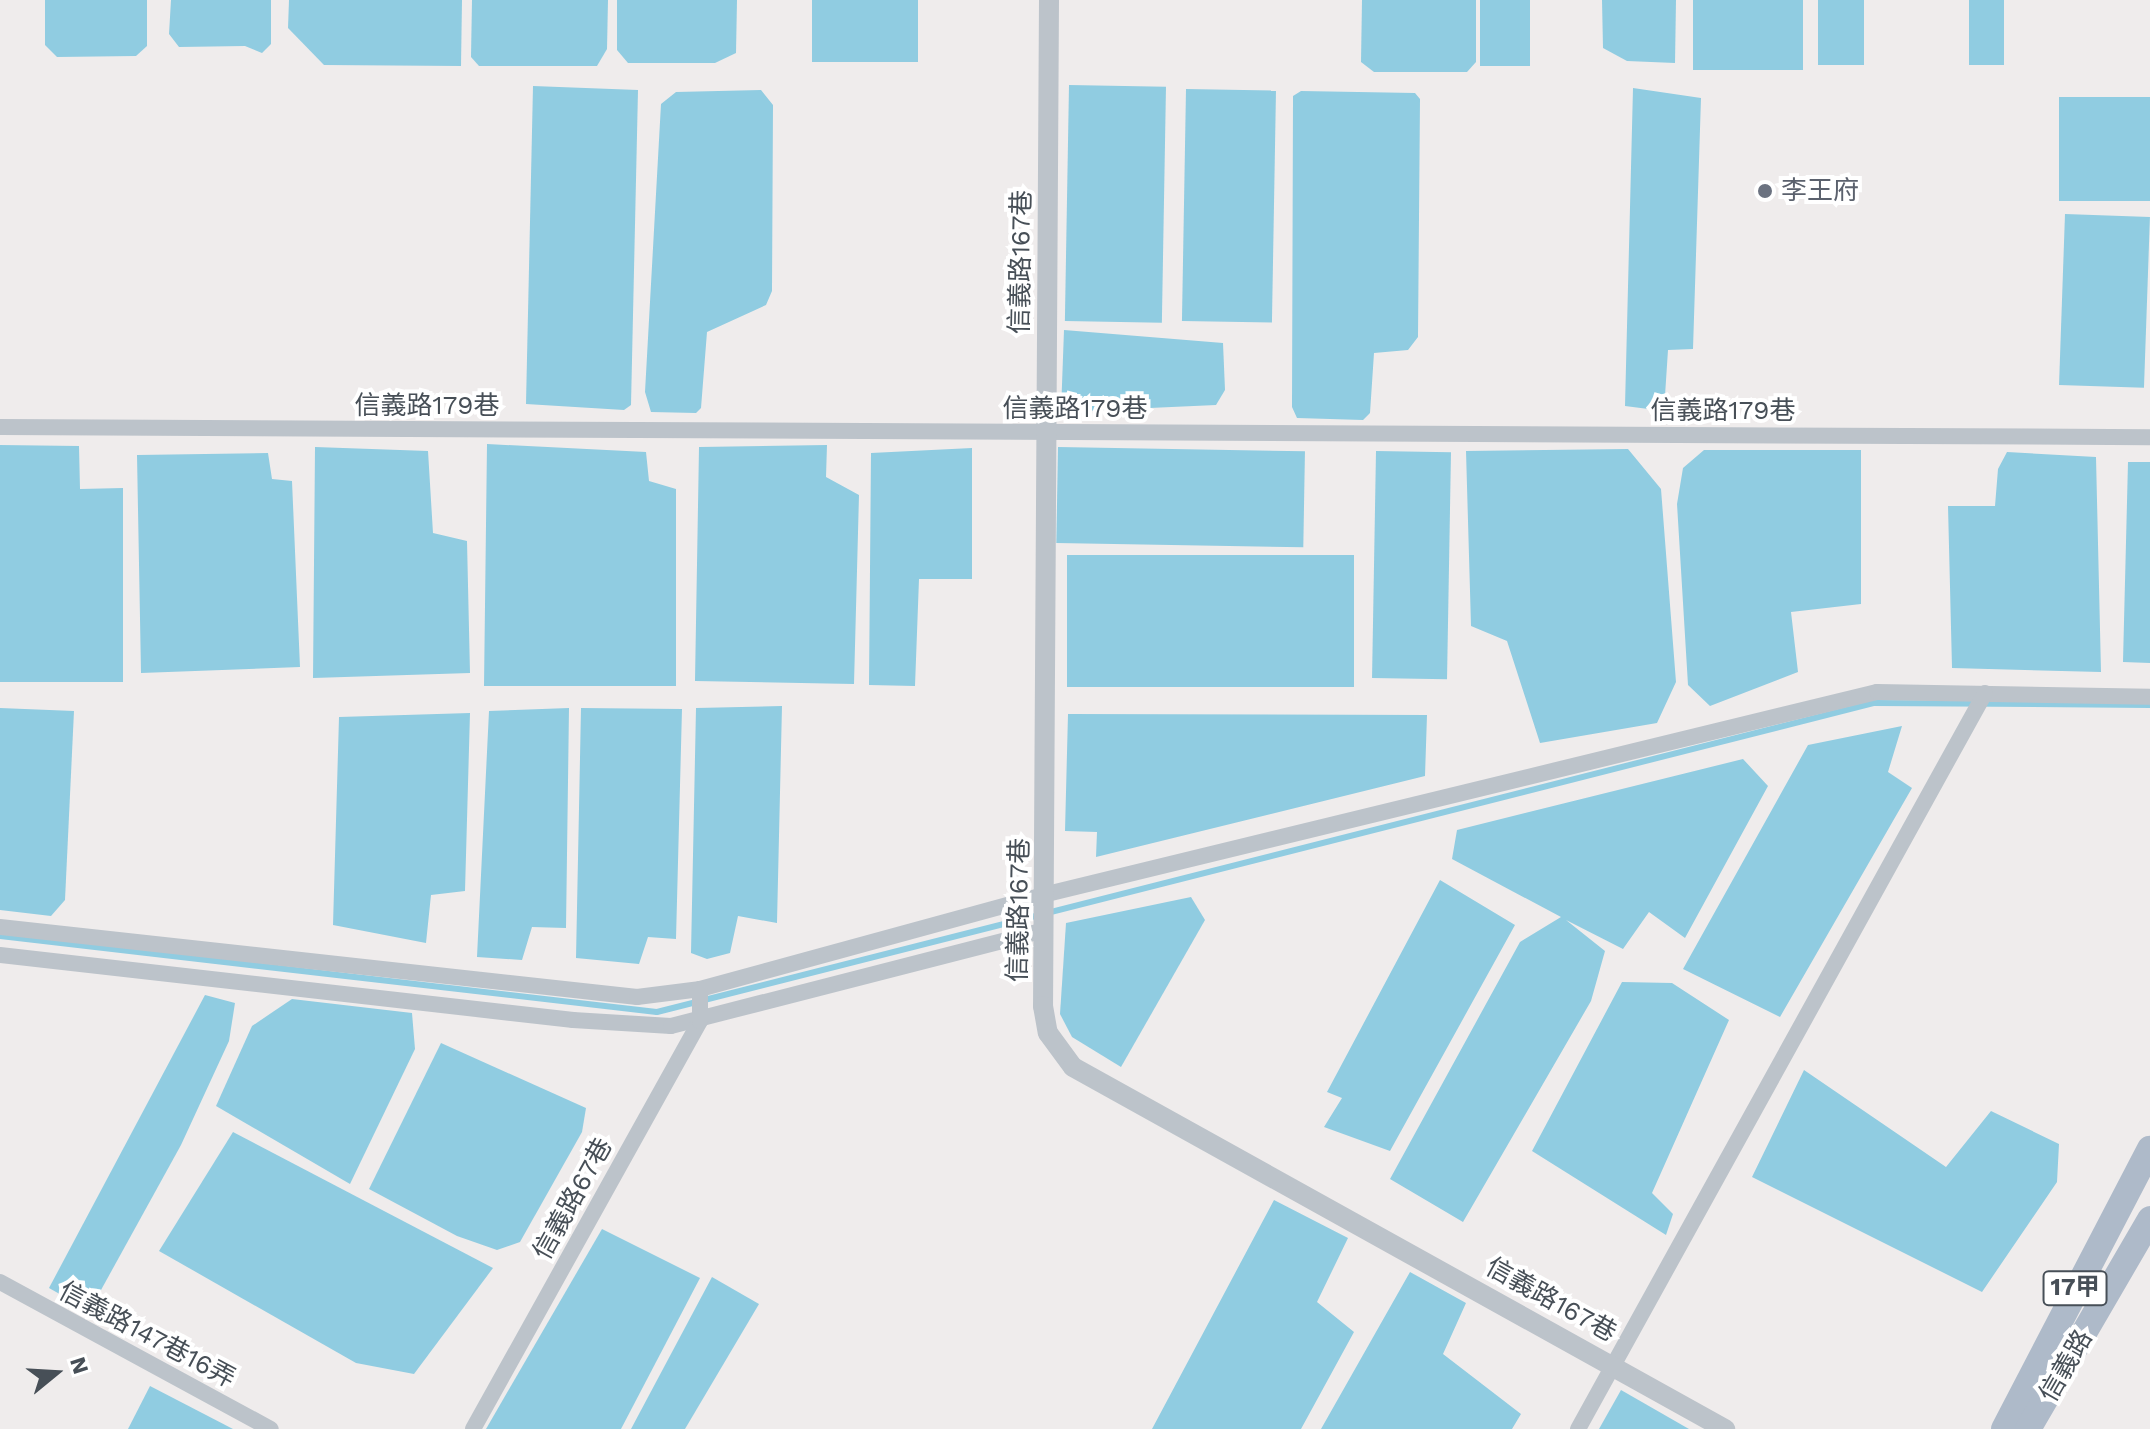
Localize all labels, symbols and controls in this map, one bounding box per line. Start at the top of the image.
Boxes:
place label: 李王府 [1781,175,1859,207]
marker: 李王府 [1756,182,1774,200]
street label: 信義路167巷 [1004,190,1038,334]
street label: 信義路179巷 [355,390,499,422]
street label: 信義路179巷 [1003,393,1147,425]
street label: 信義路179巷 [1651,395,1795,427]
street label: 信義路167巷 [1002,838,1036,982]
street label: 信義路67巷 [527,1133,619,1265]
street label: 信義路167巷 [1480,1251,1622,1349]
road number: 17甲 [2041,1268,2109,1308]
street label: 信義路147巷16弄 [53,1275,241,1395]
street label: 信義路 [2033,1324,2099,1408]
north arrow [16,1333,96,1413]
text: N [65,1354,94,1377]

